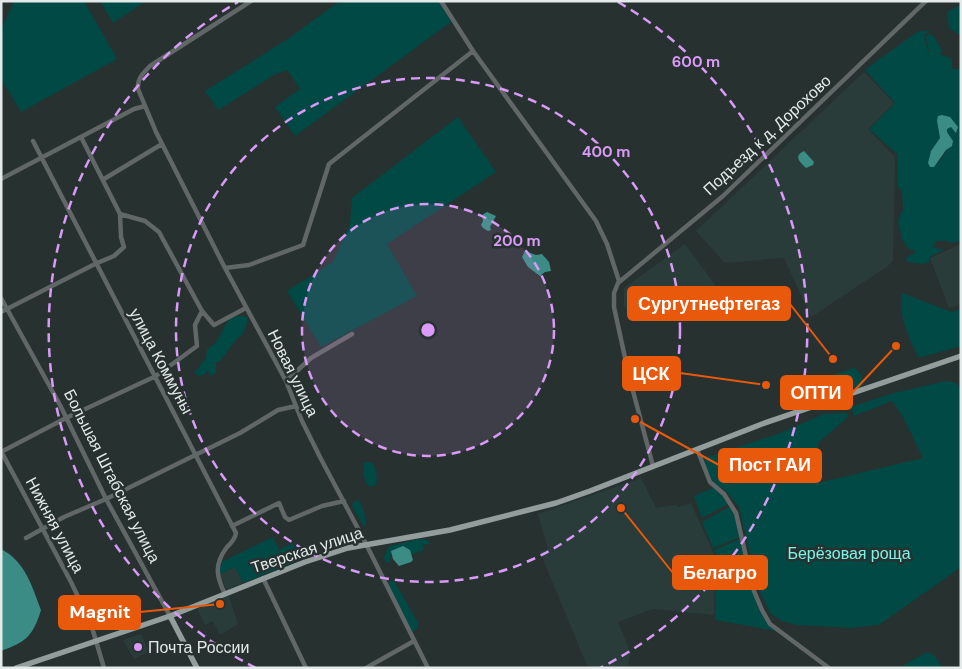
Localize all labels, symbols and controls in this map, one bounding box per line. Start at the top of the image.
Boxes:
text: 600 m [672,52,720,72]
street label: Подъезд к д. Дорохово [699,70,836,200]
text: 400 m [582,142,630,162]
text: 200 m [493,231,541,251]
callout: Сургутнефтегаз [628,287,790,320]
text: Сургутнефтегаз [638,292,780,316]
street label: улица Коммуны [124,304,198,418]
centre of rings [419,321,437,339]
street label: Новая улица [263,326,323,420]
callout: ЦСК [623,357,680,390]
text: ЦСК [632,362,671,386]
callout: ОПТИ [781,376,852,409]
text: ОПТИ [791,381,841,405]
street label: Большая Штабская улица [59,386,165,566]
callout: Пост ГАИ [719,449,821,482]
text: Пост ГАИ [729,453,811,477]
street label: Нижняя улица [21,473,89,577]
street label: Тверская улица [248,522,366,578]
park label: Берёзовая роща [787,543,911,564]
callout: Белагро [673,556,767,589]
text: Белагро [683,561,757,585]
callout: Magnit [59,596,140,629]
text: Magnit [69,600,131,624]
place label: Почта России [148,637,249,658]
marker: Почта России [132,641,144,653]

